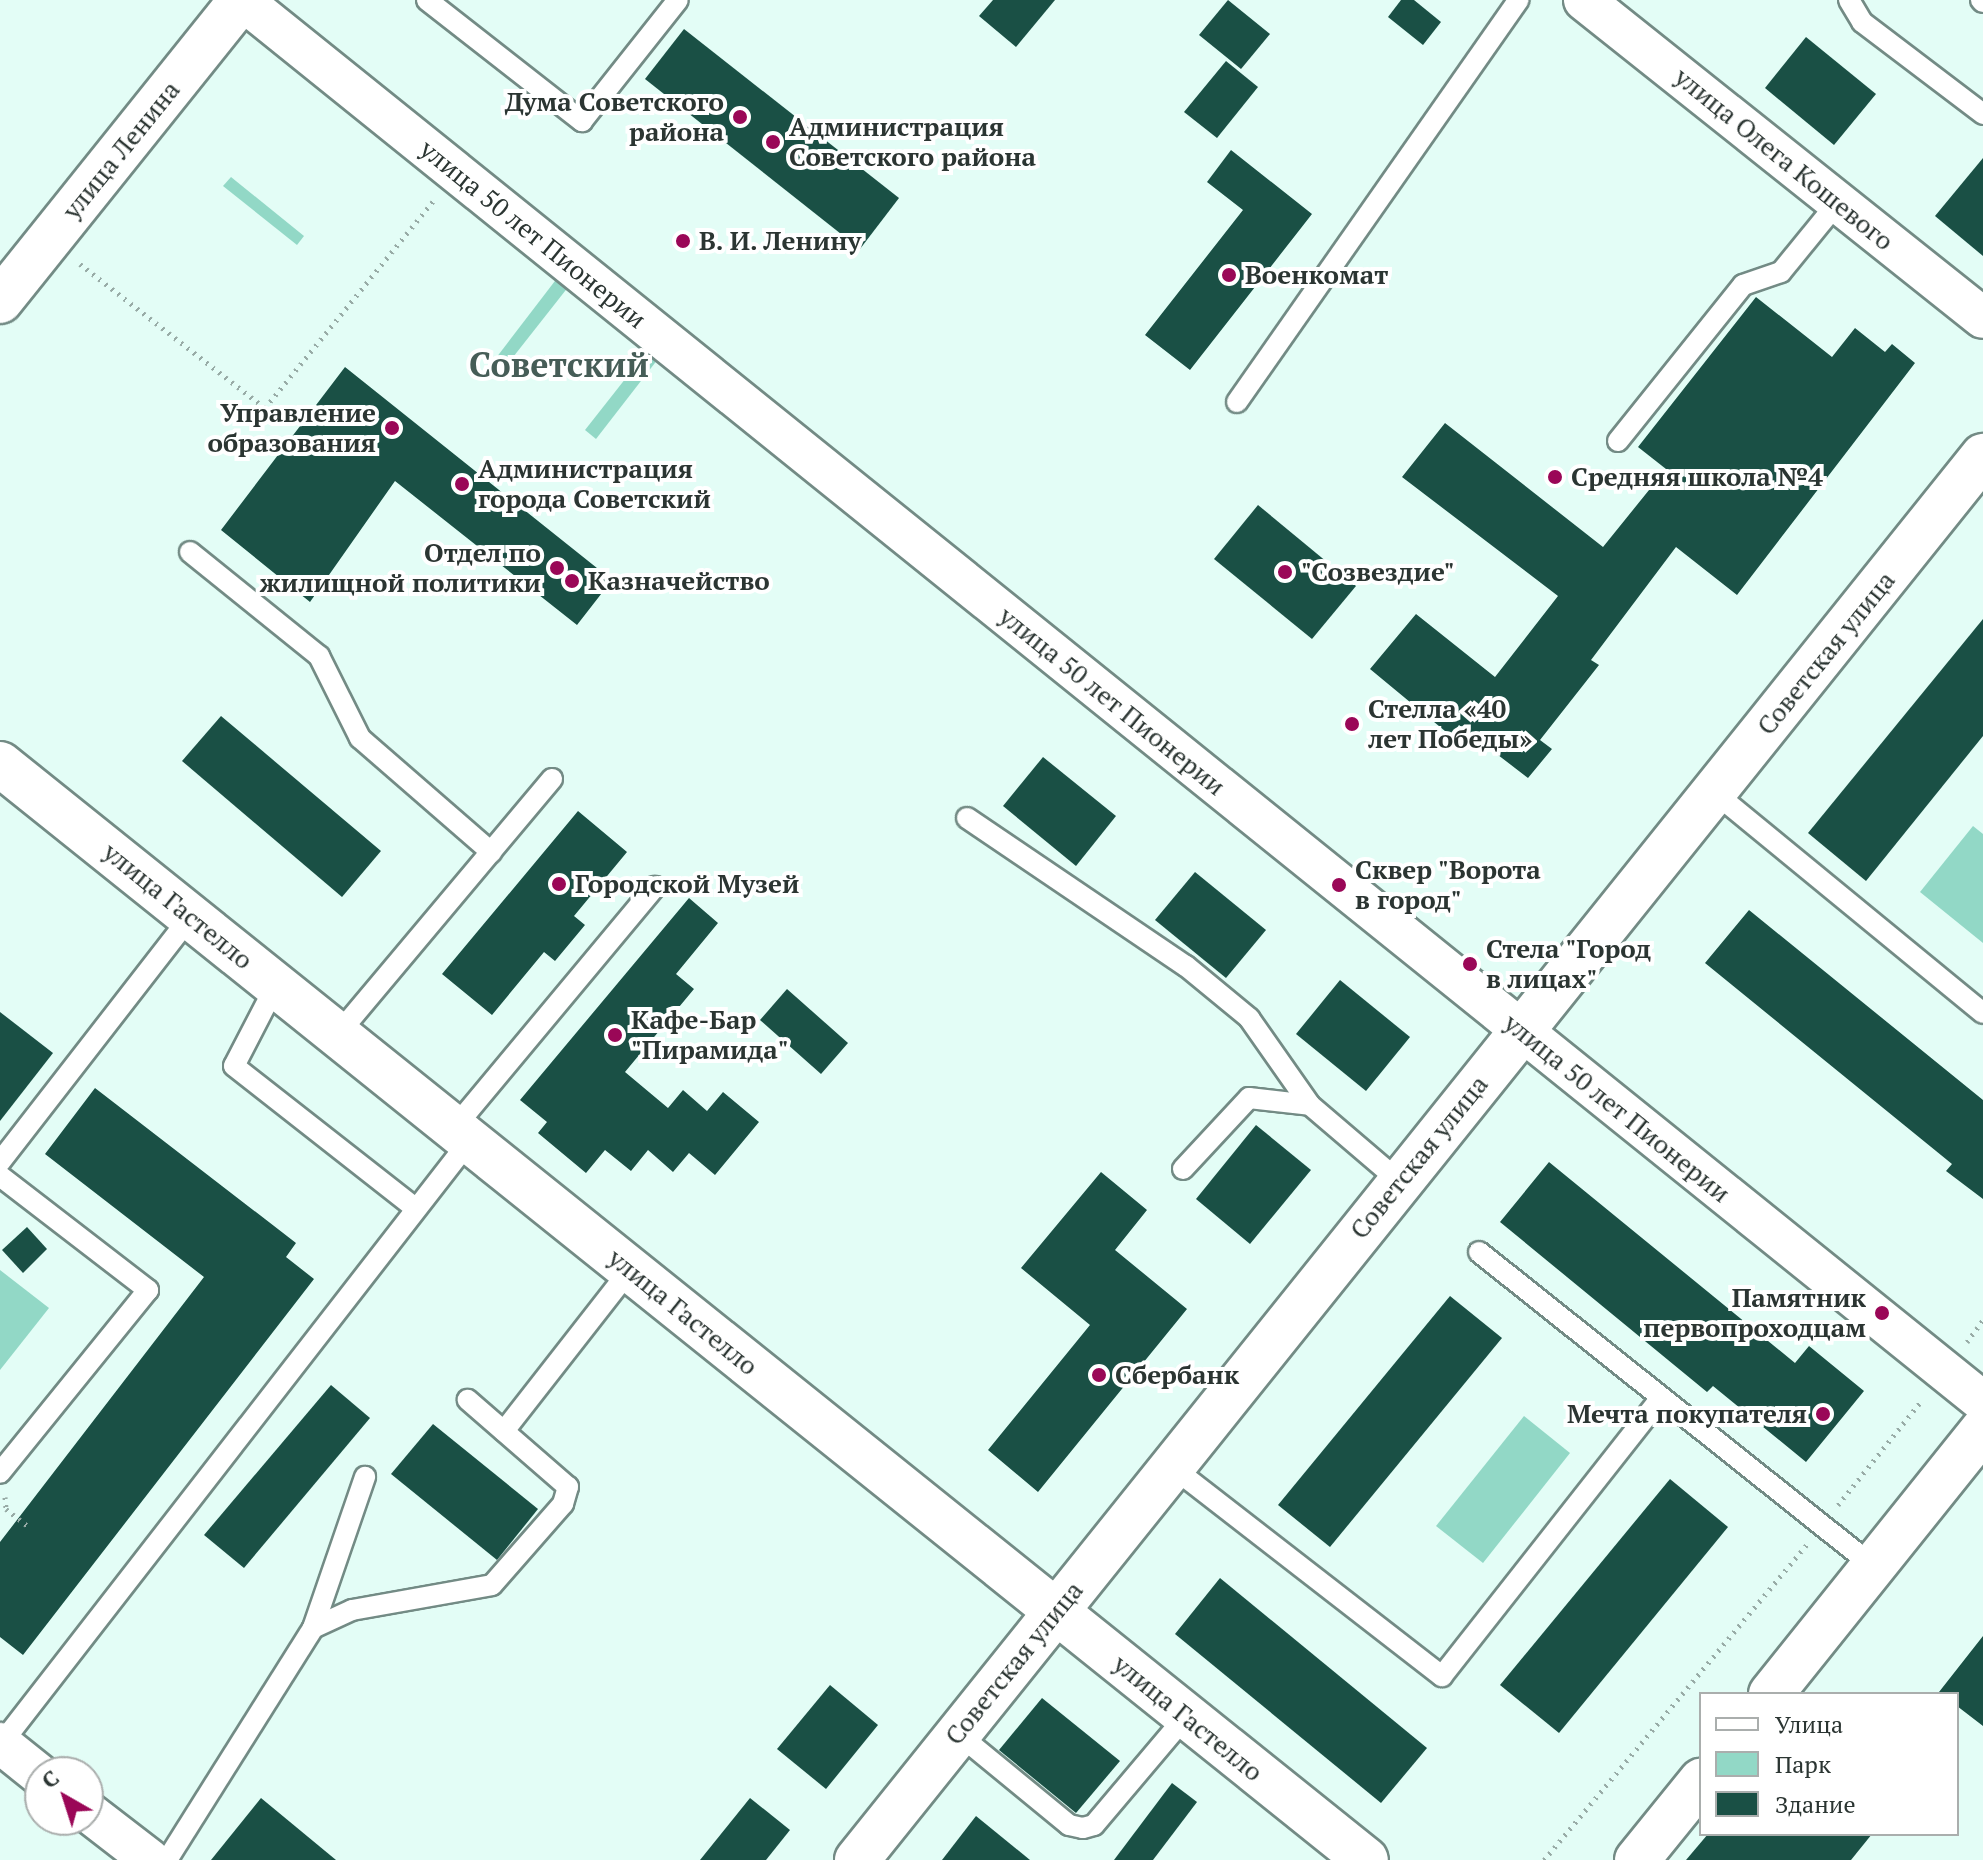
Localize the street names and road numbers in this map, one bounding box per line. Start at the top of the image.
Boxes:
street label: улица Олега Кошевого [1668,61,1900,257]
street label: улица Ленина [56,75,186,225]
street label: улица 50 лет Пионерии [413,133,653,335]
street label: Советская улица [1751,565,1901,741]
street label: улица 50 лет Пионерии [992,600,1232,802]
street label: улица Гастелло [97,836,259,976]
street label: улица 50 лет Пионерии [1497,1007,1737,1209]
street label: Советская улица [1344,1069,1494,1245]
street label: улица Гастелло [602,1242,764,1382]
street label: Советская улица [939,1575,1089,1751]
street label: улица Гастелло [1107,1648,1269,1788]

